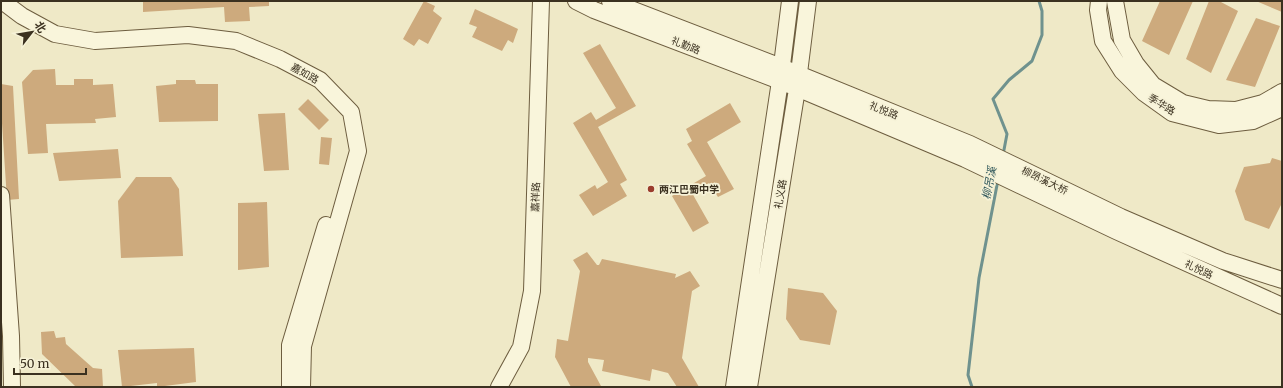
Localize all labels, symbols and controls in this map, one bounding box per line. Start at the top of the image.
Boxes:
north arrow [12,12,52,52]
text: 北 [32,19,49,35]
street label: 礼勤路 [669,34,702,57]
street label: 嘉如路 [288,60,321,86]
street label: 季华路 [1146,91,1178,118]
street label: 礼悦路 [867,99,900,122]
water label: 柳吊溪 [979,164,999,201]
street label: 柳昂溪大桥 [1019,164,1070,197]
street label: 礼义路 [772,178,789,210]
street label: 嘉祥路 [528,182,543,212]
place label: 两江巴蜀中学 [659,183,719,196]
marker: 两江巴蜀中学 [646,184,656,194]
street label: 礼悦路 [1182,257,1215,282]
scale bar [14,350,86,376]
text: 50 m [20,356,49,371]

